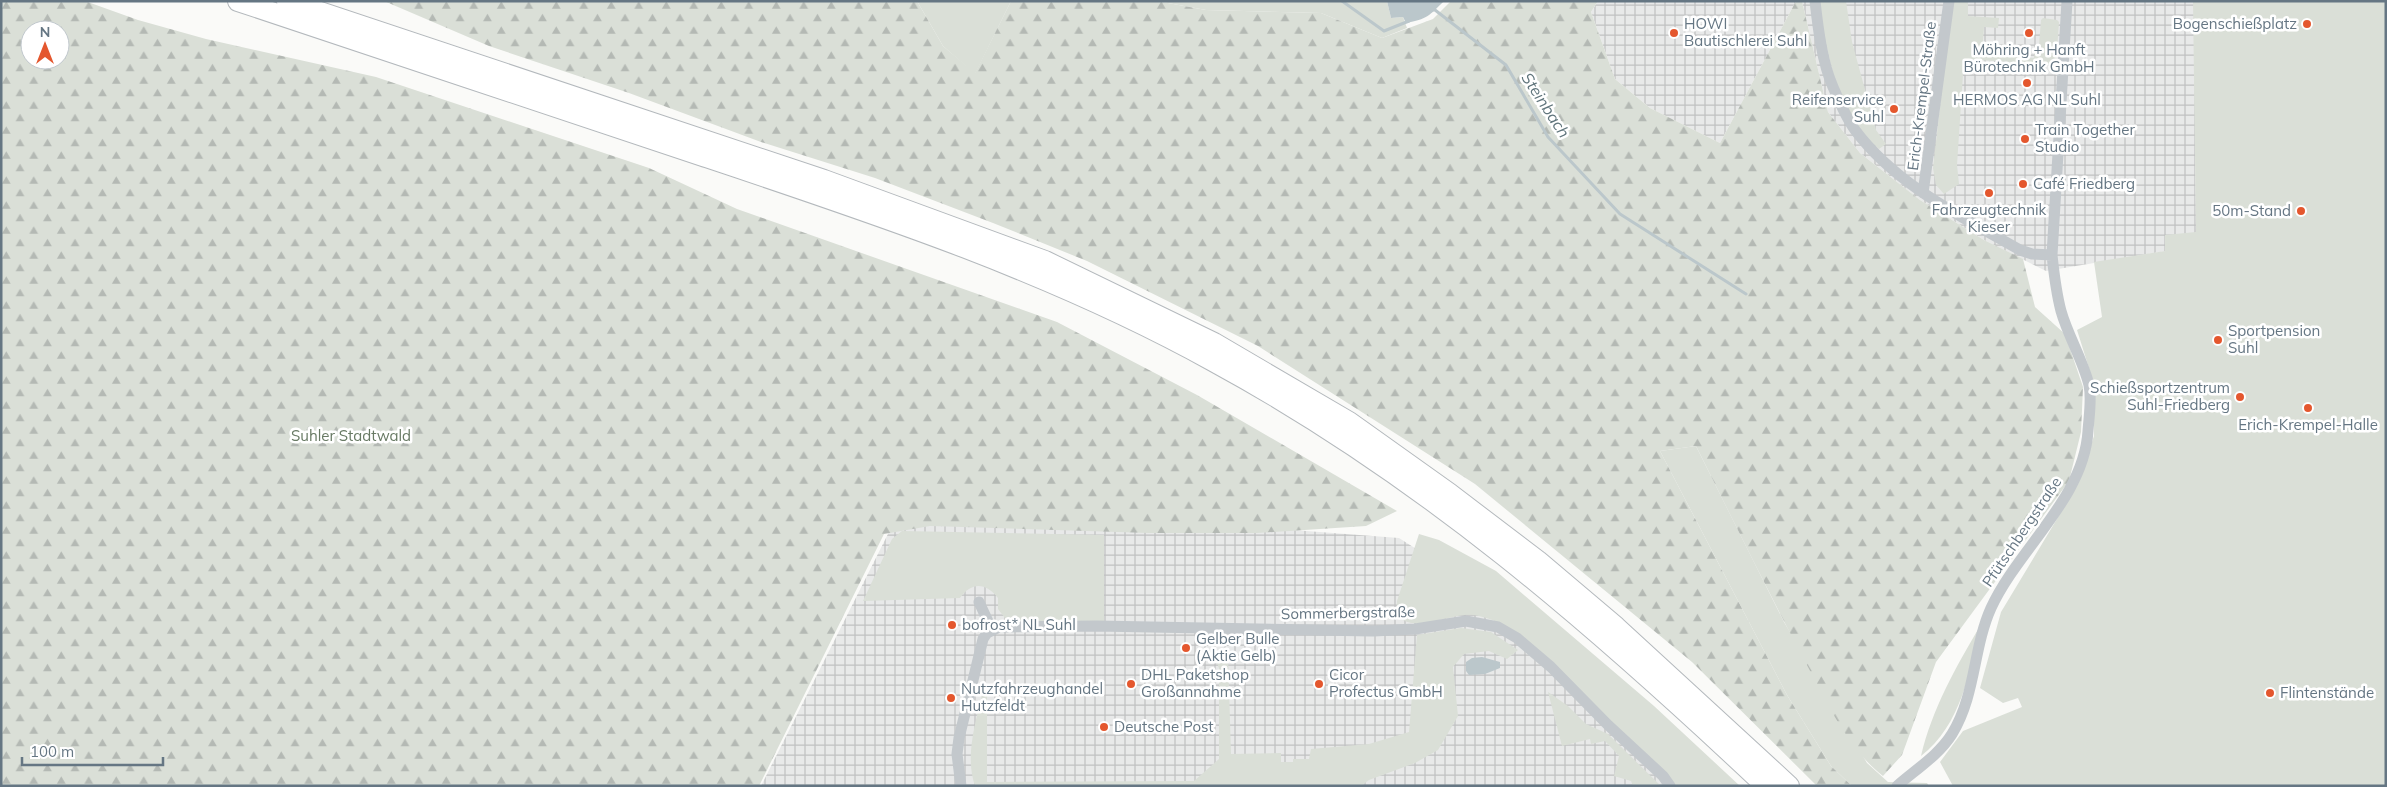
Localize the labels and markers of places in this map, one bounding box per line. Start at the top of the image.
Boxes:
place label: HOWI Bautischlerei Suhl [1684,14,1807,50]
place label: Bogenschießplatz [2173,14,2297,33]
marker: Bogenschießplatz [2301,18,2313,30]
marker: HOWI Bautischlerei Suhl [1668,27,1680,39]
marker: Möhring + Hanft Bürotechnik GmbH [2023,27,2035,39]
place label: Möhring + Hanft Bürotechnik GmbH [1964,40,2094,76]
marker: HERMOS AG NL Suhl [2021,77,2033,89]
place label: Reifenservice Suhl [1792,90,1884,126]
place label: HERMOS AG NL Suhl [1953,90,2101,109]
marker: Reifenservice Suhl [1888,103,1900,115]
place label: Train Together Studio [2035,120,2135,156]
marker: Train Together Studio [2019,133,2031,145]
place label: Café Friedberg [2033,174,2135,193]
marker: Café Friedberg [2017,178,2029,190]
marker: Fahrzeugtechnik Kieser [1983,187,1995,199]
place label: Fahrzeugtechnik Kieser [1932,200,2047,236]
place label: 50m-Stand [2212,201,2291,220]
marker: 50m-Stand [2295,205,2307,217]
place label: Sportpension Suhl [2228,321,2320,357]
marker: Sportpension Suhl [2212,334,2224,346]
place label: Schießsportzentrum Suhl-Friedberg [2090,378,2230,414]
marker: Schießsportzentrum Suhl-Friedberg [2234,391,2246,403]
marker: Erich-Krempel-Halle [2302,402,2314,414]
place label: Erich-Krempel-Halle [2238,415,2378,434]
place label: bofrost* NL Suhl [962,615,1076,634]
marker: bofrost* NL Suhl [946,619,958,631]
place label: Gelber Bulle (Aktie Gelb) [1196,629,1279,665]
marker: Gelber Bulle (Aktie Gelb) [1180,642,1192,654]
place label: DHL Paketshop Großannahme [1141,665,1249,701]
place label: Cicor Profectus GmbH [1329,665,1443,701]
marker: DHL Paketshop Großannahme [1125,678,1137,690]
marker: Cicor Profectus GmbH [1313,678,1325,690]
place label: Nutzfahrzeughandel Hutzfeldt [961,679,1103,715]
place label: Flintenstände [2280,683,2374,702]
marker: Flintenstände [2264,687,2276,699]
marker: Nutzfahrzeughandel Hutzfeldt [945,692,957,704]
place label: Deutsche Post [1114,717,1214,736]
marker: Deutsche Post [1098,721,1110,733]

